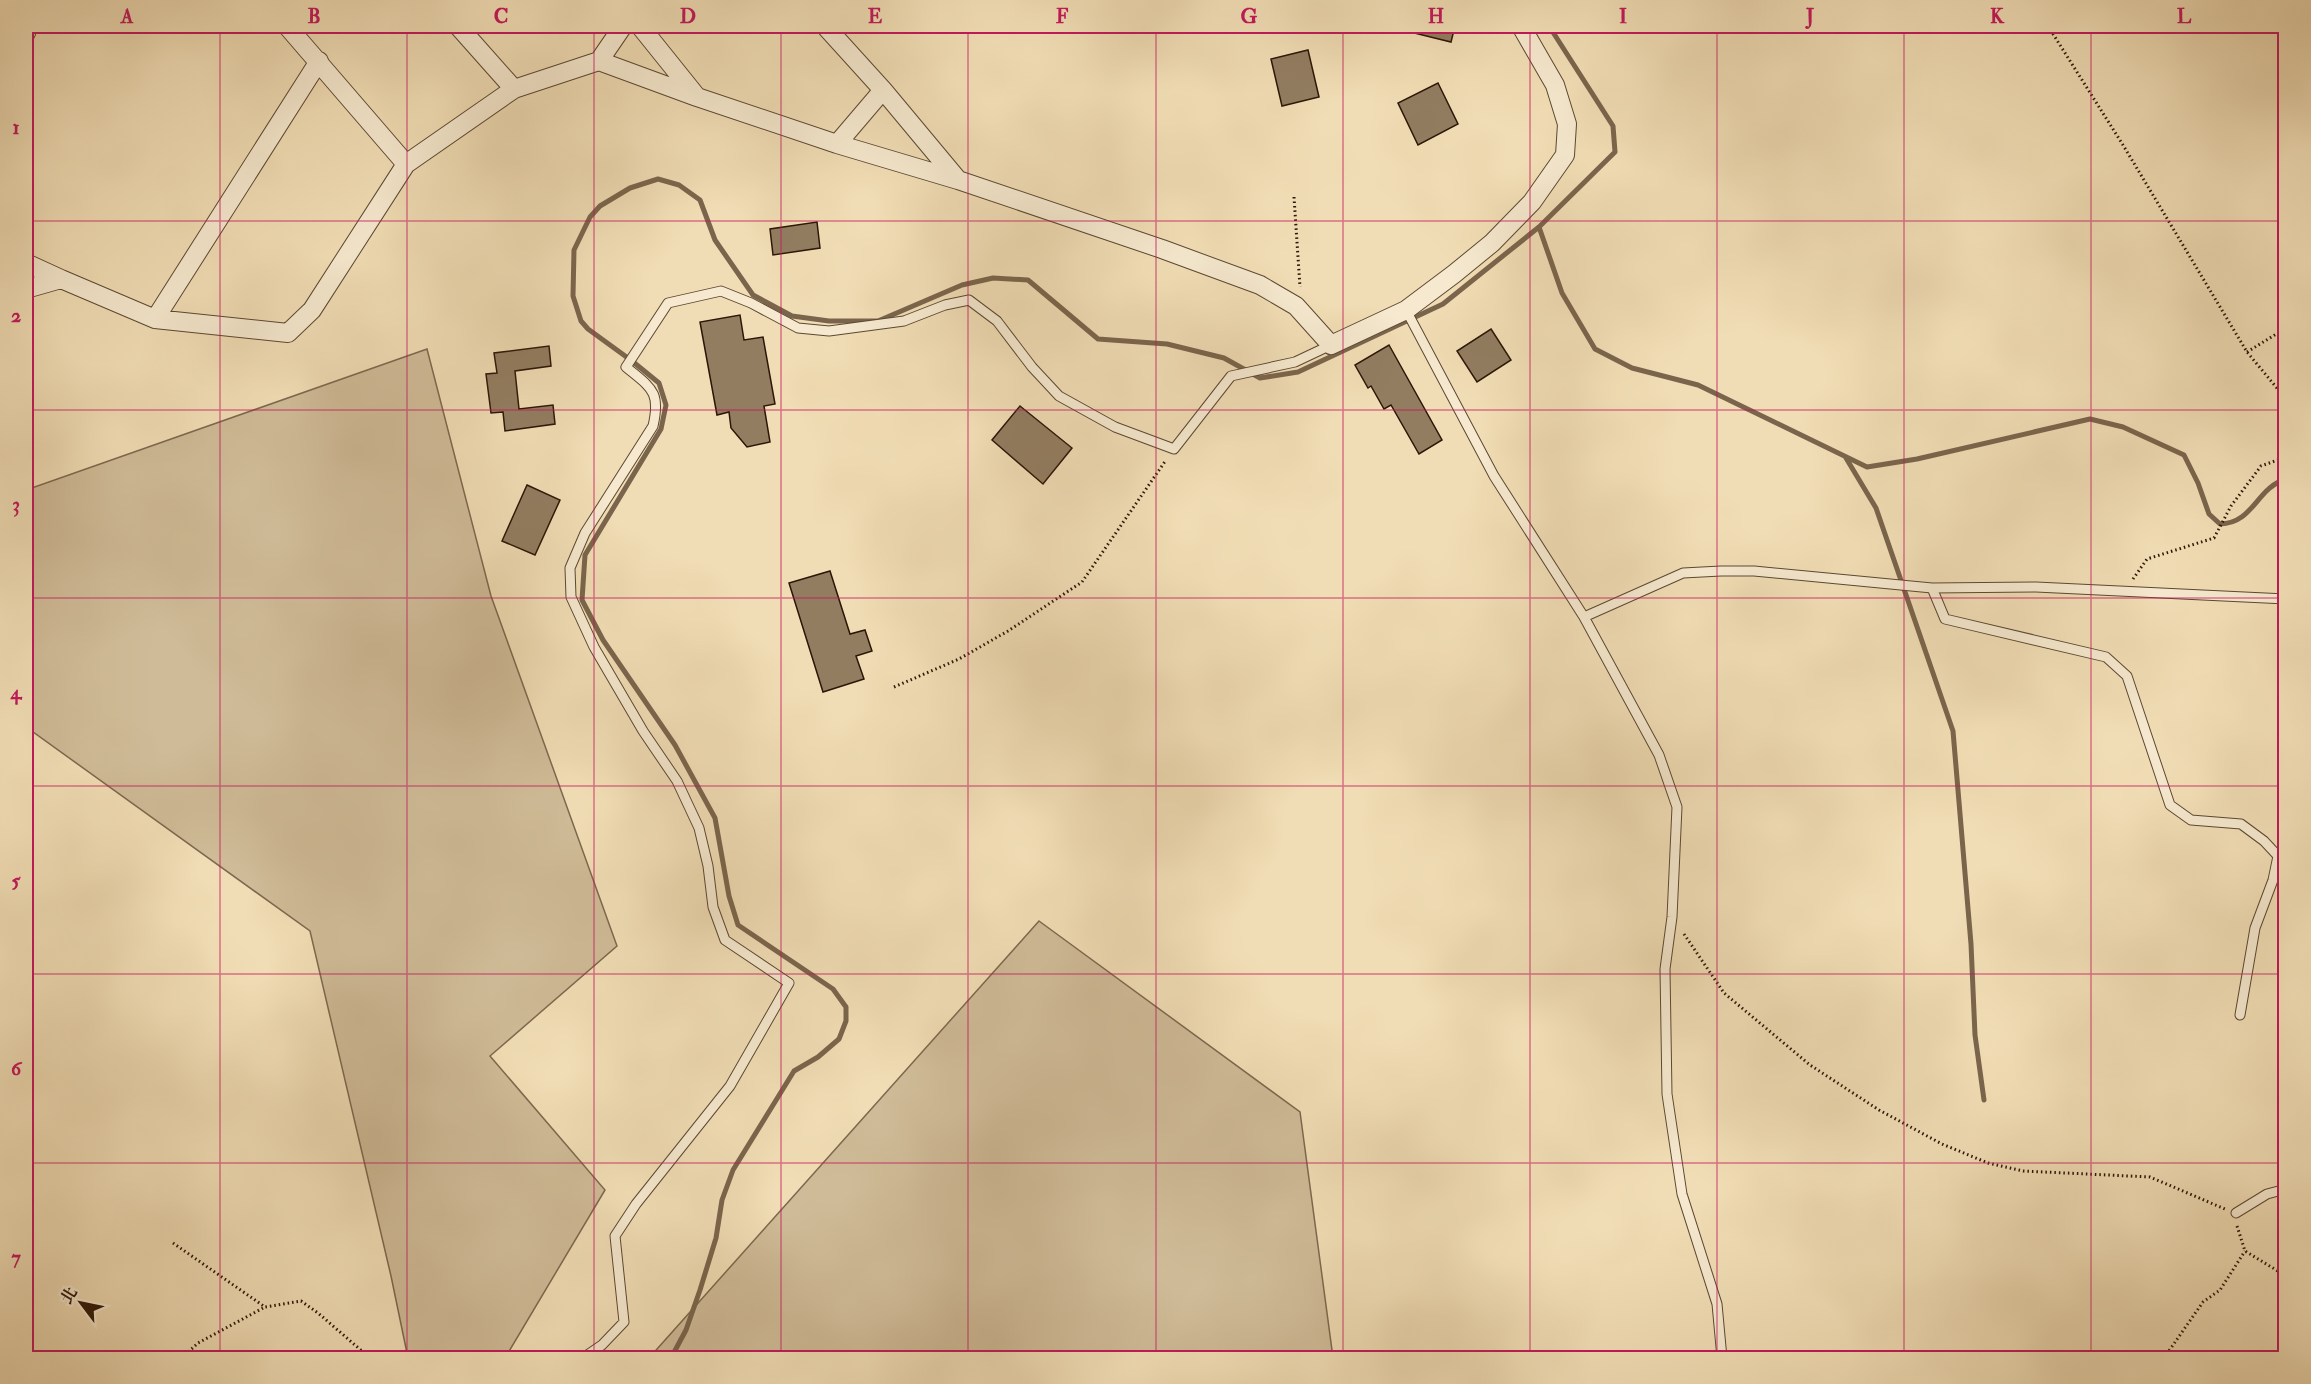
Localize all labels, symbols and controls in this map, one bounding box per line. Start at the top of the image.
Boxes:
text: A [120,4,134,29]
text: B [307,4,321,29]
text: C [494,4,508,29]
text: D [680,4,696,29]
text: E [868,4,883,29]
text: F [1056,4,1069,29]
text: G [1241,4,1258,29]
text: H [1428,4,1444,29]
text: I [1619,4,1627,29]
text: J [1805,4,1814,29]
text: K [1990,4,2005,29]
text: L [2177,4,2192,29]
text: 1 [12,115,20,140]
text: 2 [11,303,21,328]
text: 3 [12,492,20,517]
text: 4 [10,680,23,705]
text: 5 [12,868,22,893]
text: 6 [11,1056,23,1081]
text: 7 [11,1245,21,1270]
north arrow [51,1273,111,1333]
text: 北 [56,1283,82,1308]

